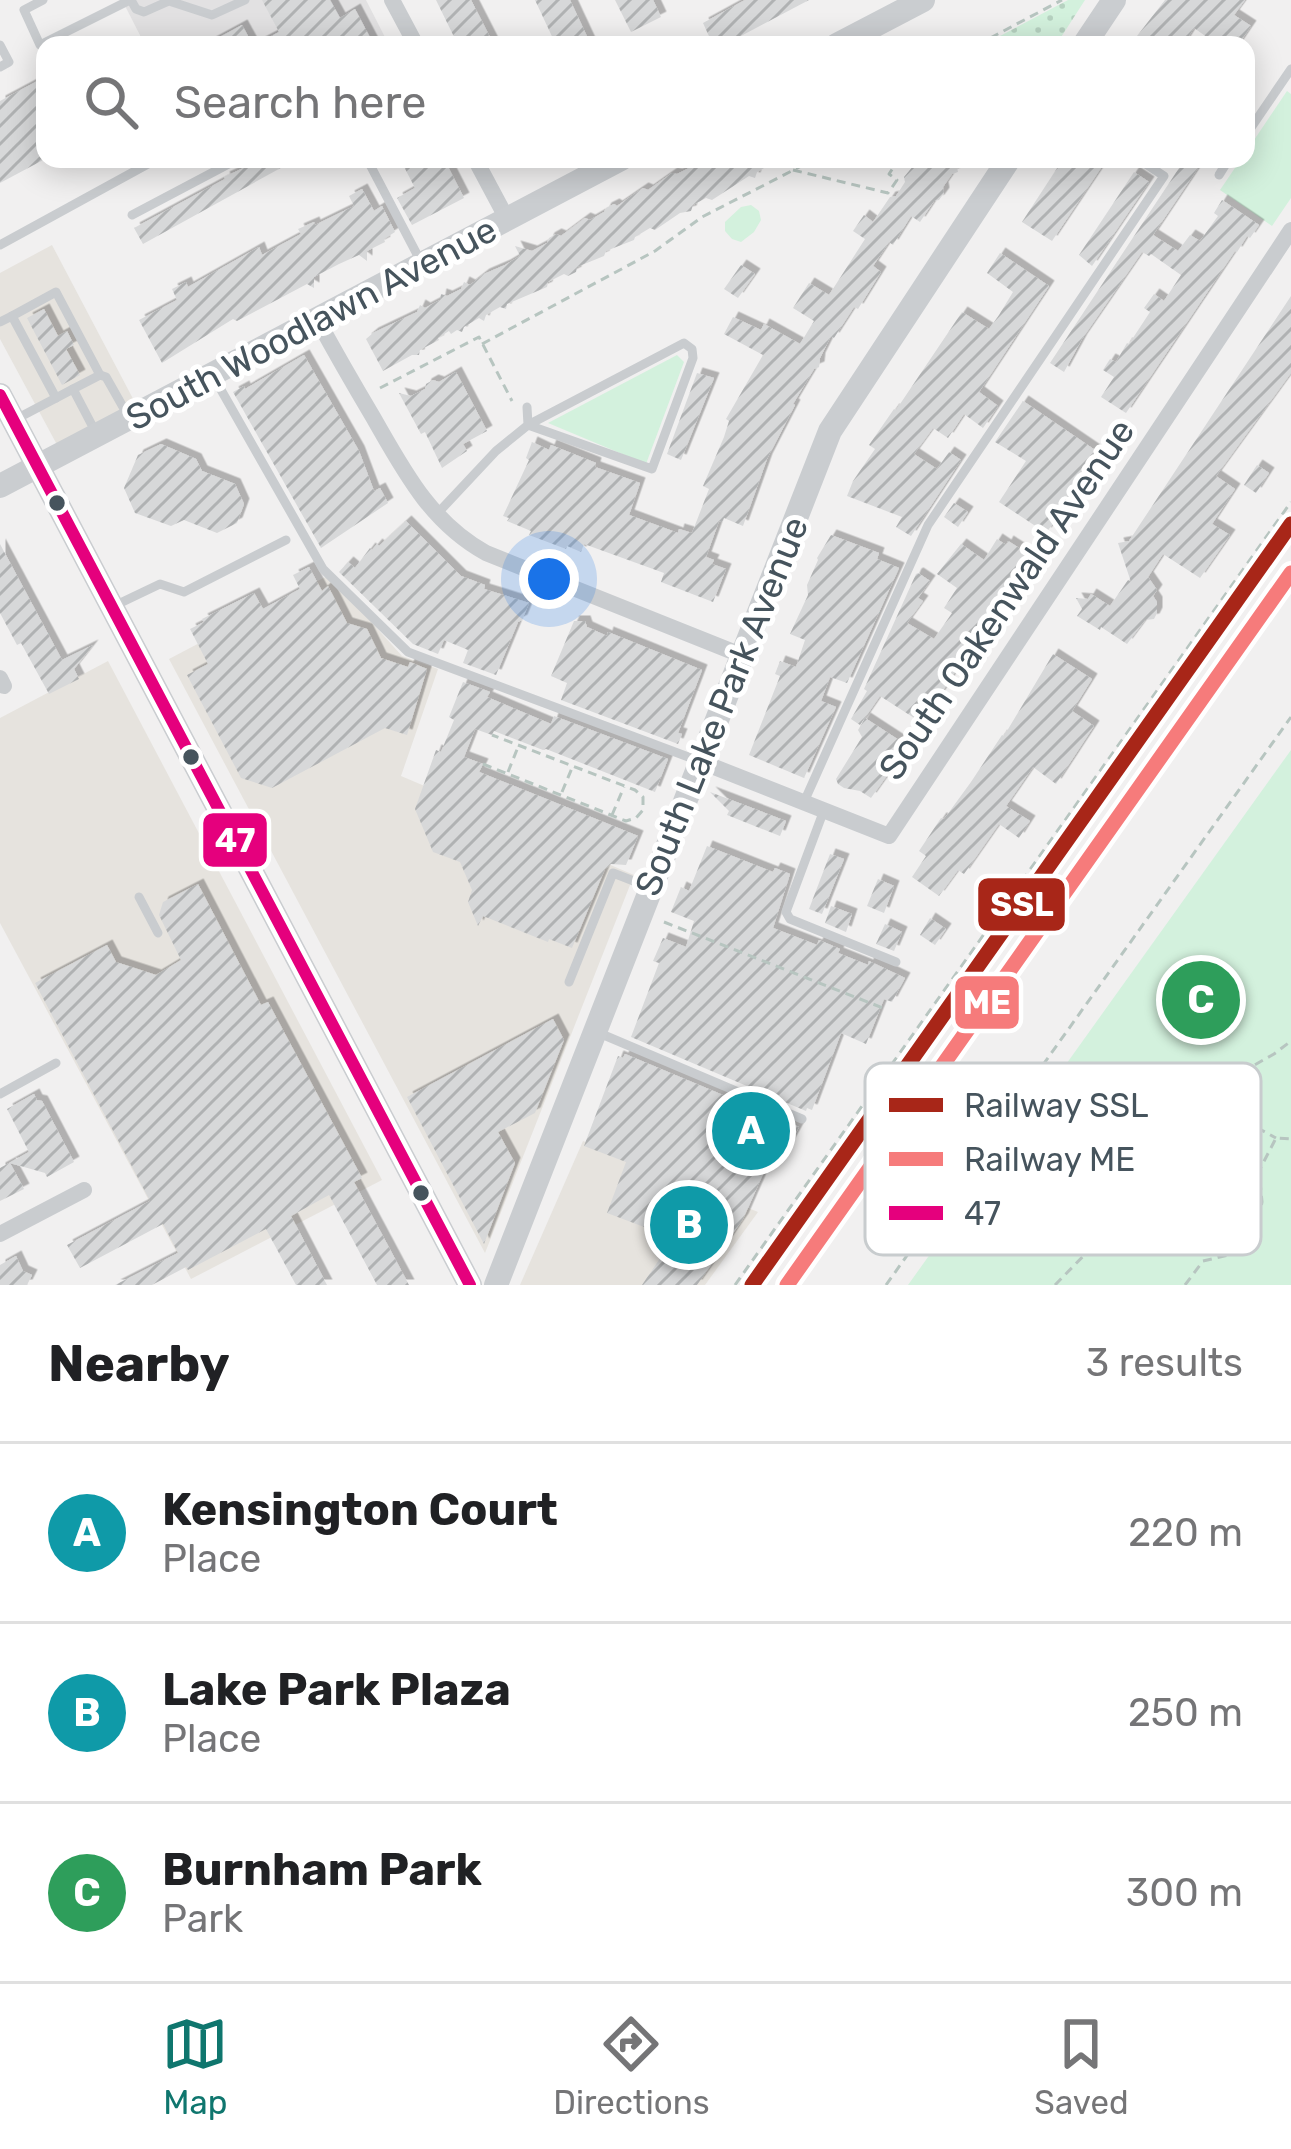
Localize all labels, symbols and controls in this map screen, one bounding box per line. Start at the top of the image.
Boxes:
search box [36,36,1255,168]
icon: search [78,69,144,135]
text: Search here [174,76,426,129]
street label: South Woodlawn Avenue [119,208,504,439]
street label: South Oakenwald Avenue [870,411,1143,788]
unlabelled marker [46,492,68,514]
street label: South Lake Park Avenue [626,510,817,902]
your location [519,549,579,609]
unlabelled marker [180,746,202,768]
line badge: 47 [201,811,269,869]
text: 47 [215,821,255,860]
line badge: SSL [976,876,1067,933]
text: SSL [990,885,1054,924]
pin: C [1162,955,1240,1045]
line badge: ME [953,974,1021,1031]
text: ME [963,983,1011,1022]
legend [865,1063,1261,1255]
pin: A [712,1086,790,1176]
text: Railway SSL [964,1086,1149,1125]
text: Railway ME [964,1140,1135,1179]
pin: B [650,1180,728,1270]
unlabelled marker [410,1182,432,1204]
text: 47 [964,1194,1001,1233]
text: Nearby [48,1333,230,1394]
text: 3 results [1086,1340,1243,1386]
text: Kensington Court [162,1483,558,1536]
text: A [73,1510,101,1556]
text: 220 m [1128,1510,1243,1556]
text: Place [162,1536,261,1582]
text: Lake Park Plaza [162,1663,511,1716]
text: B [73,1690,101,1736]
text: 250 m [1128,1690,1243,1736]
text: Place [162,1716,261,1762]
text: Burnham Park [162,1843,482,1896]
text: C [73,1870,101,1916]
text: 300 m [1126,1870,1243,1916]
text: Park [162,1896,243,1942]
tab: Map [162,2011,228,2122]
tab: Directions [553,2011,710,2122]
tab: Saved [1034,2011,1129,2122]

